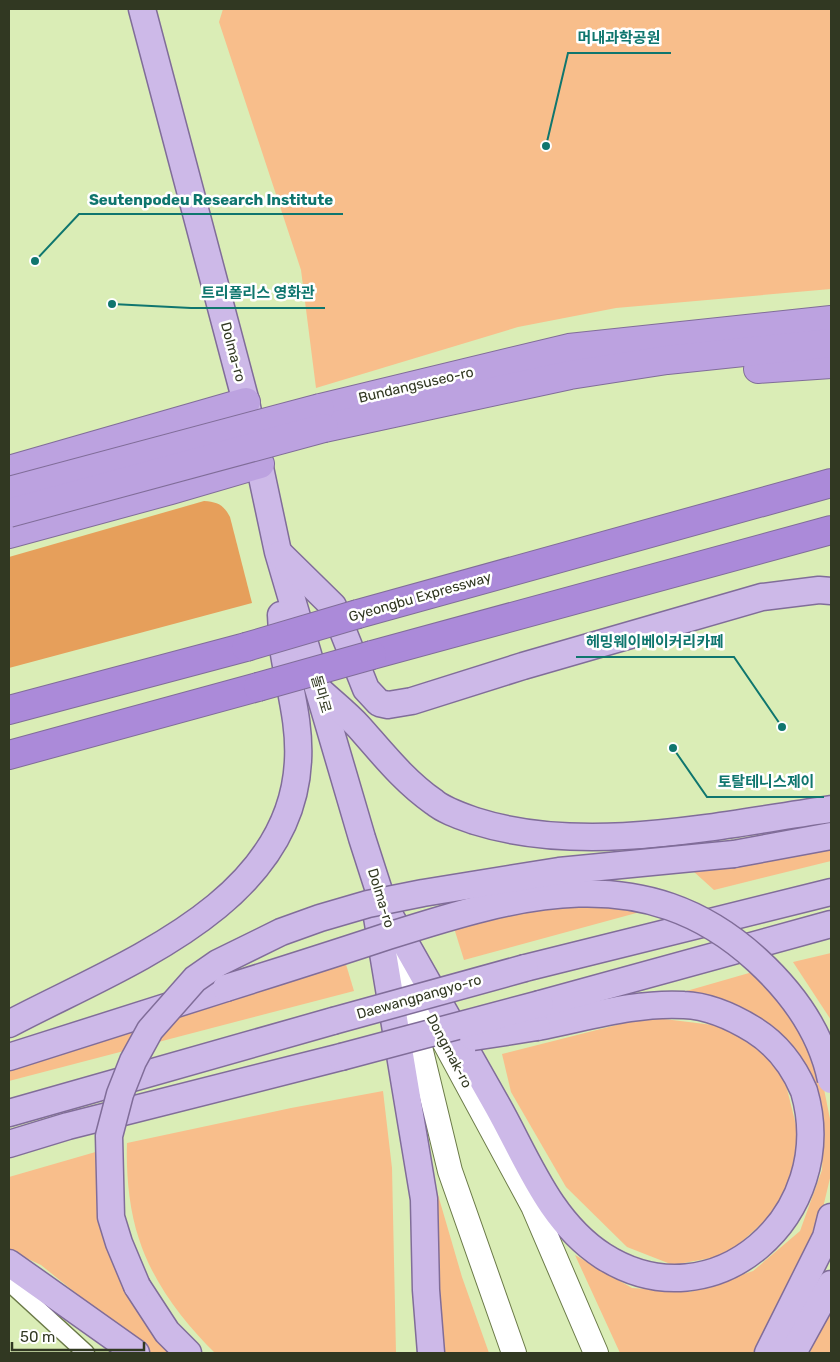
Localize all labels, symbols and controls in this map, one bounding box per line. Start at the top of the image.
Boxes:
callout: 머내과학공원 [568,23,671,53]
text: 머내과학공원 [578,29,660,47]
callout: Seutenpodeu Research Institute [79,184,343,214]
text: Seutenpodeu Research Institute [89,191,333,209]
callout: 트리폴리스 영화관 [191,278,325,308]
text: 트리폴리스 영화관 [201,284,315,302]
street label: Dolma-ro [217,320,249,384]
street label: Bundangsuseo-ro [357,363,475,407]
street label: Gyeongbu Expressway [347,568,494,626]
callout: 헤밍웨이베이커리카페 [576,627,734,657]
text: 헤밍웨이베이커리카페 [586,633,724,651]
street label: 돌마로 [308,673,335,715]
callout: 토탈테니스제이 [707,767,824,797]
text: 토탈테니스제이 [718,773,814,791]
street label: Dolma-ro [364,866,398,930]
street label: Daewangpangyo-ro [355,971,483,1023]
street label: Dongmak-ro [422,1011,476,1091]
scale bar [12,1320,145,1352]
text: 50 m [20,1328,55,1346]

